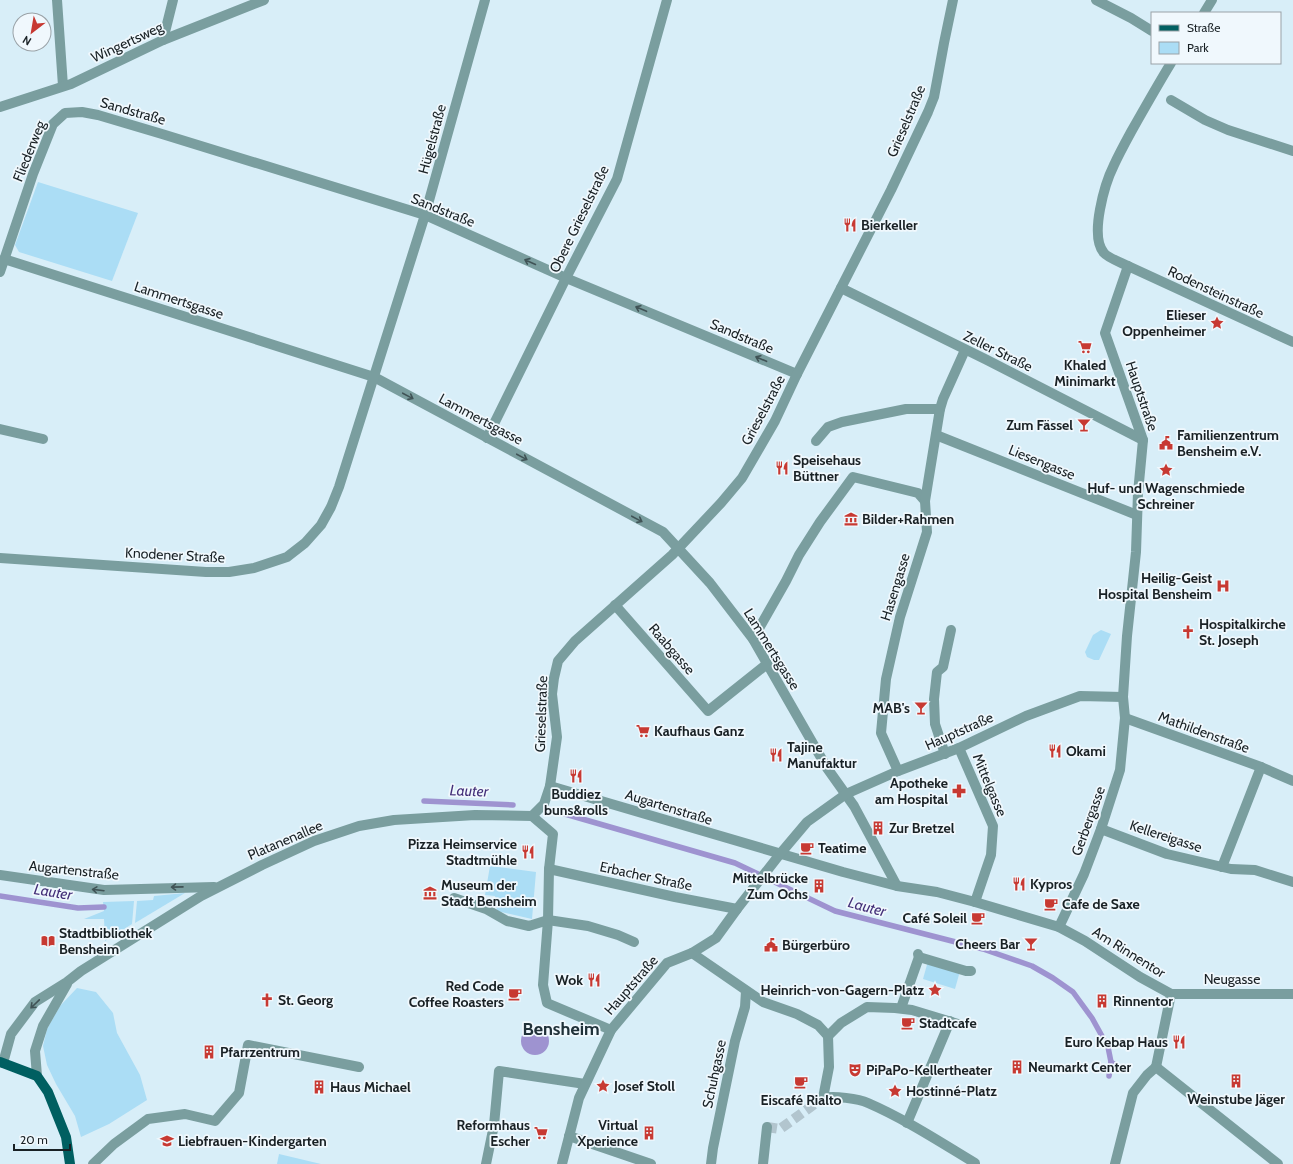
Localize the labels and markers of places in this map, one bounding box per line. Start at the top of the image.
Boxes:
place label: Bierkeller [861,216,918,234]
restaurant icon: Bierkeller [842,217,858,233]
place label: Elieser Oppenheimer [1122,306,1206,340]
place icon: Elieser Oppenheimer [1209,315,1225,331]
supermarket icon: Khaled Minimarkt [1077,339,1093,355]
place label: Khaled Minimarkt [1054,356,1116,390]
place label: Zum Fässel [1006,416,1073,434]
bar icon: Zum Fässel [1076,417,1092,433]
place label: Familienzentrum Bensheim e.V. [1177,426,1279,460]
public building icon: Familienzentrum Bensheim e.V. [1158,435,1174,451]
place label: Speisehaus Büttner [793,451,861,485]
restaurant icon: Speisehaus Büttner [774,460,790,476]
place icon: Huf- und Wagenschmiede Schreiner [1158,462,1174,478]
place label: Huf- und Wagenschmiede Schreiner [1087,479,1245,513]
place label: Bilder+Rahmen [862,510,954,528]
museum icon: Bilder+Rahmen [843,511,859,527]
place label: Heilig-Geist Hospital Bensheim [1098,569,1212,603]
hospital icon: Heilig-Geist Hospital Bensheim [1215,578,1231,594]
place label: Hospitalkirche St. Joseph [1199,615,1286,649]
church icon: Hospitalkirche St. Joseph [1180,624,1196,640]
place label: MAB's [872,699,910,717]
bar icon: MAB's [913,700,929,716]
place label: Kaufhaus Ganz [654,722,745,740]
supermarket icon: Kaufhaus Ganz [635,723,651,739]
place label: Tajine Manufaktur [787,738,857,772]
place label: Okami [1066,742,1106,760]
restaurant icon: Okami [1047,743,1063,759]
restaurant icon: Tajine Manufaktur [768,747,784,763]
restaurant icon: Buddiez buns&rolls [568,768,584,784]
place label: Apotheke am Hospital [875,774,948,808]
pharmacy icon: Apotheke am Hospital [951,783,967,799]
place label: Buddiez buns&rolls [544,785,608,819]
place label: Zur Bretzel [889,819,955,837]
building icon: Zur Bretzel [870,820,886,836]
place label: Pizza Heimservice Stadtmühle [408,835,517,869]
place label: Teatime [818,839,866,857]
cafe icon: Teatime [799,840,815,856]
restaurant icon: Pizza Heimservice Stadtmühle [520,844,536,860]
place label: Mittelbrücke Zum Ochs [732,869,808,903]
place label: Kypros [1030,875,1072,893]
place label: Museum der Stadt Bensheim [441,876,537,910]
restaurant icon: Kypros [1011,876,1027,892]
building icon: Mittelbrücke Zum Ochs [811,878,827,894]
museum icon: Museum der Stadt Bensheim [422,885,438,901]
place label: Cafe de Saxe [1062,895,1140,913]
cafe icon: Cafe de Saxe [1043,896,1059,912]
place label: Café Soleil [903,909,967,927]
cafe icon: Café Soleil [970,910,986,926]
place label: Stadtbibliothek Bensheim [59,924,153,958]
library icon: Stadtbibliothek Bensheim [40,933,56,949]
place label: Cheers Bar [955,935,1020,953]
place label: Bürgerbüro [782,936,850,954]
bar icon: Cheers Bar [1023,936,1039,952]
public building icon: Bürgerbüro [763,937,779,953]
place label: Wok [555,971,583,989]
restaurant icon: Wok [586,972,602,988]
place label: Red Code Coffee Roasters [409,977,504,1011]
place label: Heinrich-von-Gagern-Platz [761,981,924,999]
place icon: Heinrich-von-Gagern-Platz [927,982,943,998]
cafe icon: Red Code Coffee Roasters [507,986,523,1002]
place label: St. Georg [278,991,333,1009]
church icon: St. Georg [259,992,275,1008]
place label: Rinnentor [1113,992,1173,1010]
building icon: Rinnentor [1094,993,1110,1009]
place label: Stadtcafe [919,1014,977,1032]
cafe icon: Stadtcafe [900,1015,916,1031]
place label: Euro Kebap Haus [1065,1033,1168,1051]
restaurant icon: Euro Kebap Haus [1171,1034,1187,1050]
place label: Pfarrzentrum [220,1043,300,1061]
building icon: Pfarrzentrum [201,1044,217,1060]
place label: Neumarkt Center [1028,1058,1131,1076]
building icon: Neumarkt Center [1009,1059,1025,1075]
place label: PiPaPo-Kellertheater [866,1061,993,1079]
theatre icon: PiPaPo-Kellertheater [847,1062,863,1078]
building icon: Weinstube Jäger [1228,1073,1244,1089]
cafe icon: Eiscafé Rialto [793,1074,809,1090]
place label: Josef Stoll [613,1077,675,1095]
place label: Haus Michael [330,1078,411,1096]
place icon: Josef Stoll [595,1078,611,1094]
building icon: Haus Michael [311,1079,327,1095]
place label: Hostinné-Platz [906,1082,997,1100]
place icon: Hostinné-Platz [887,1083,903,1099]
place label: Weinstube Jäger [1187,1090,1285,1108]
place label: Eiscafé Rialto [760,1091,842,1109]
place label: Reformhaus Escher [457,1116,530,1150]
place label: Virtual Xperience [577,1116,638,1150]
supermarket icon: Reformhaus Escher [533,1125,549,1141]
building icon: Virtual Xperience [641,1125,657,1141]
place label: Liebfrauen-Kindergarten [178,1132,327,1150]
school or university icon: Liebfrauen-Kindergarten [159,1133,175,1149]

